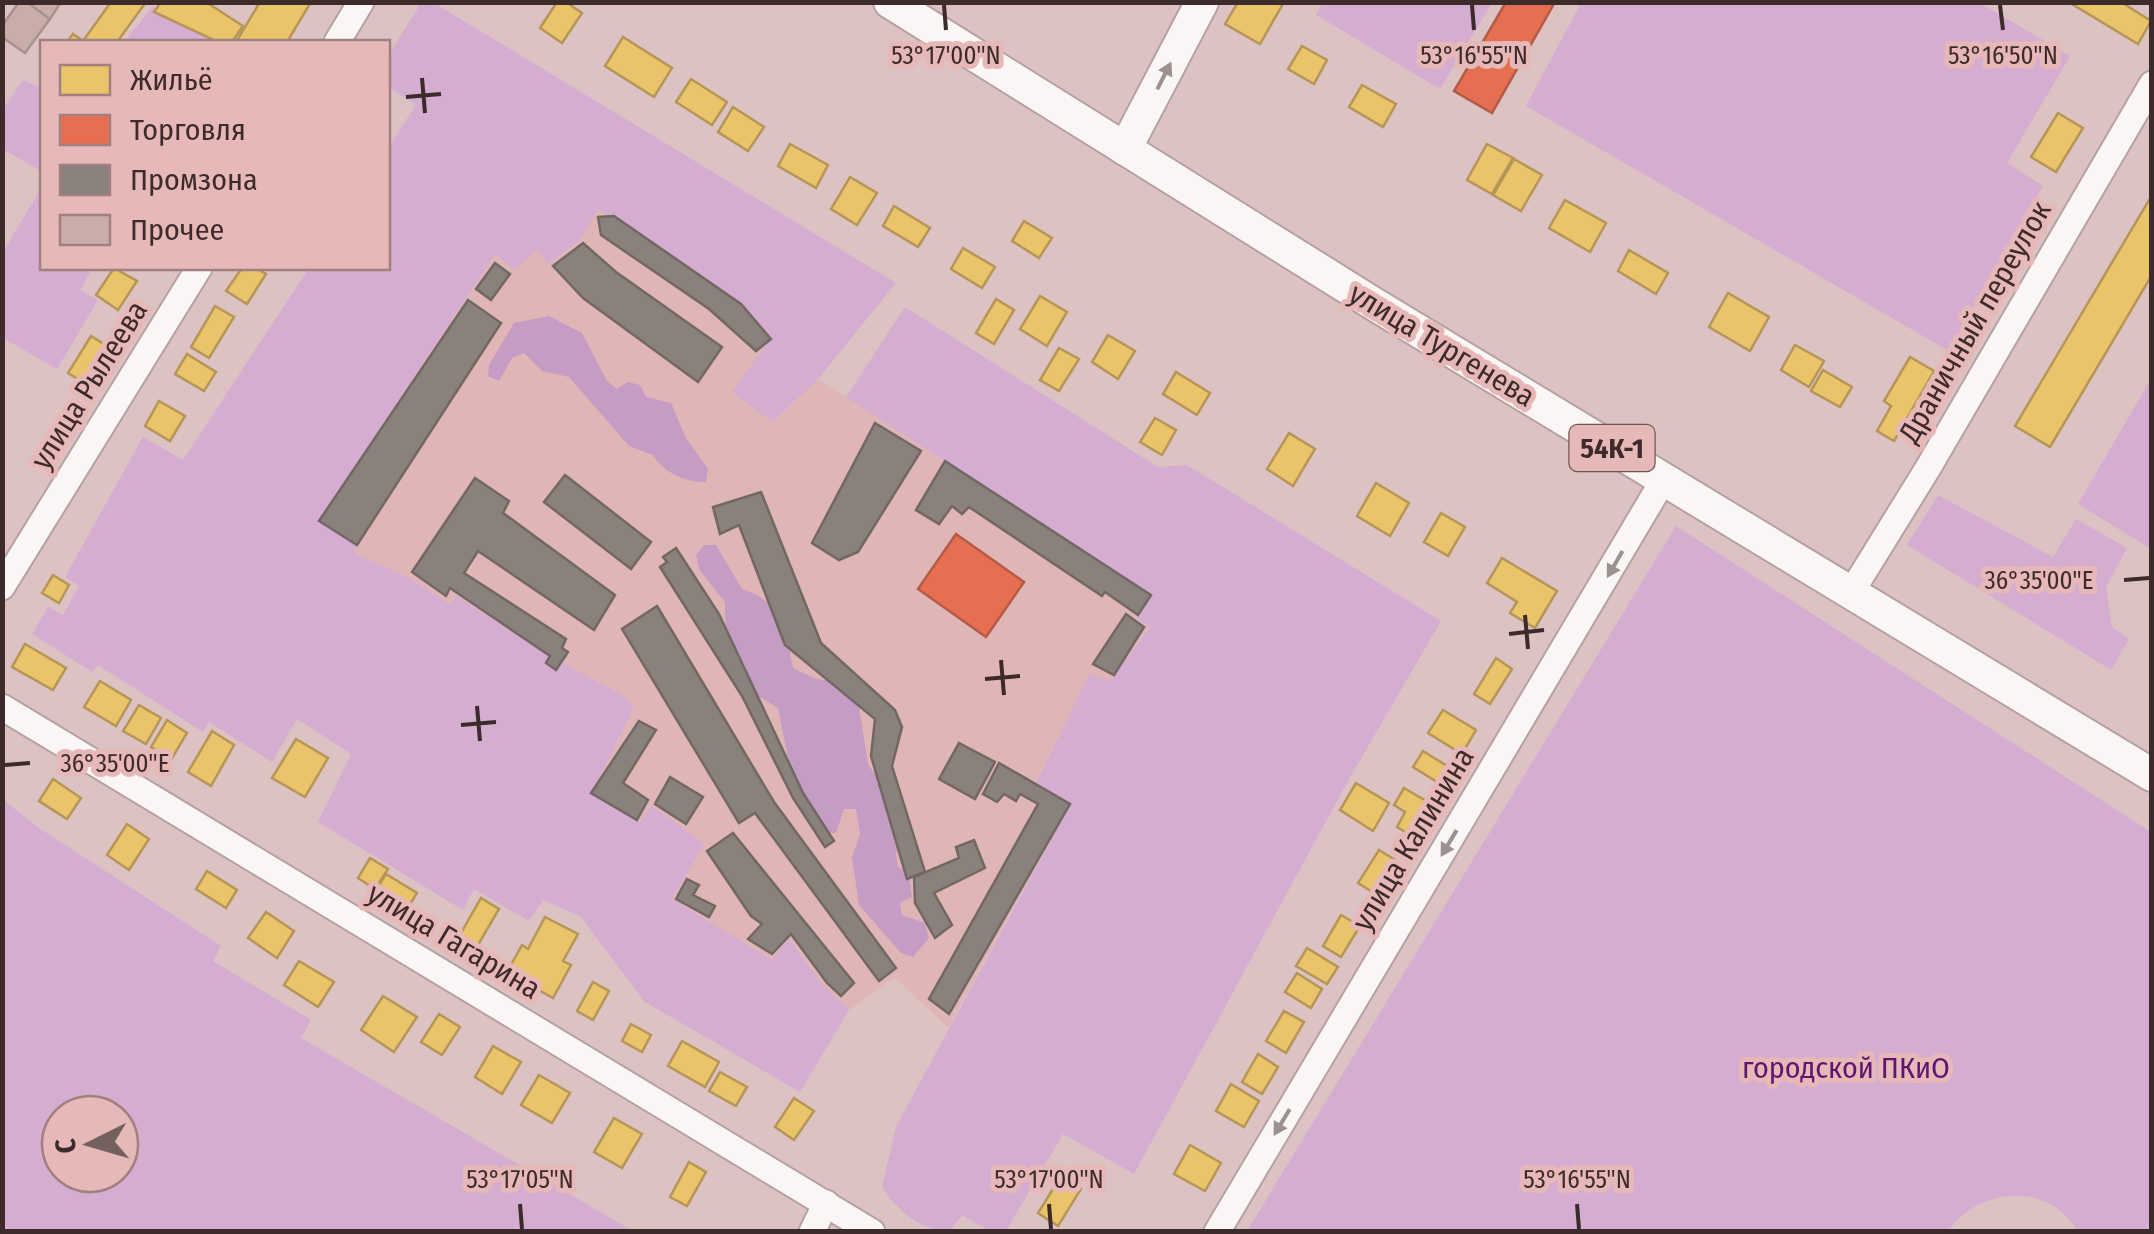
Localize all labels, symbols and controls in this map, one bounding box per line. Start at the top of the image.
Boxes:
legend [40,40,390,270]
text: 53°17'00"N [891,41,1001,71]
text: 53°16'55"N [1420,41,1528,71]
text: 53°16'50"N [1948,41,2058,71]
text: Жильё [130,62,213,98]
one-way arrow [1155,62,1172,91]
text: Торговля [130,112,246,148]
text: Промзона [130,162,258,198]
street label: Драничный переулок [1891,195,2059,450]
text: Прочее [130,212,224,248]
street label: улица Тургенева [1343,275,1541,415]
street label: улица Рылеева [23,294,155,476]
road number: 54К-1 [1570,425,1654,471]
one-way arrow [1607,549,1624,578]
text: 36°35'00"E [1985,566,2093,596]
street label: улица Калинина [1344,741,1482,937]
text: 36°35'00"E [61,749,169,779]
one-way arrow [1441,829,1458,857]
street label: улица Гагарина [361,875,547,1007]
park label: городской ПКиО [1742,1050,1950,1086]
north arrow [40,1094,140,1194]
one-way arrow [1274,1108,1291,1136]
text: С [48,1137,83,1155]
text: 53°17'05"N [466,1165,574,1195]
text: 53°17'00"N [994,1165,1104,1195]
text: 53°16'55"N [1523,1165,1631,1195]

